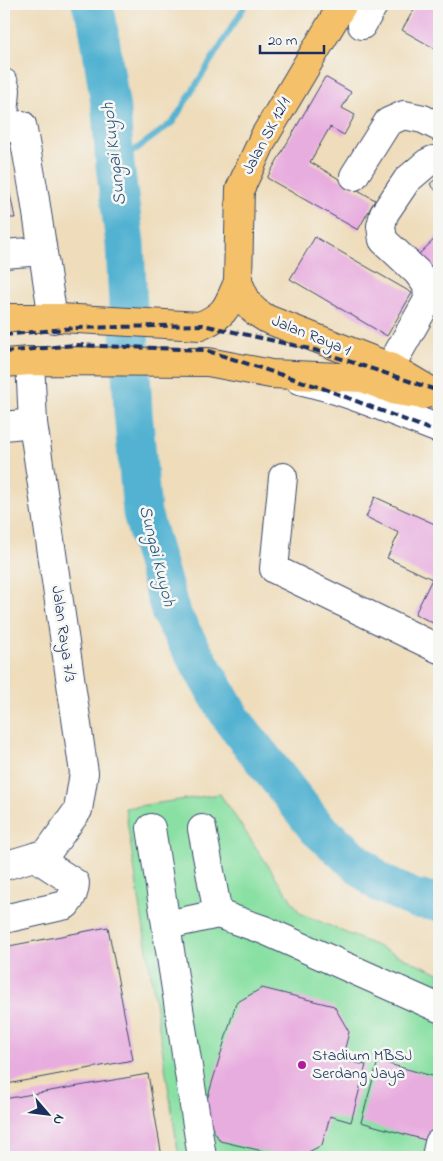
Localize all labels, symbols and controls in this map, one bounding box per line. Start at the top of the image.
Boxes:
scale bar [260,22,324,54]
text: 20 m [268,30,298,52]
street label: Jalan SK 12/1 [236,93,298,179]
water label: Sungai Kuyoh [96,101,134,207]
street label: Jalan Raya 1 [268,309,354,363]
water label: Sungai Kuyoh [131,503,181,610]
street label: Jalan Raya 7/3 [44,584,82,684]
place label: Stadium MBSJ Serdang Jaya [312,1044,412,1086]
marker: Stadium MBSJ Serdang Jaya [296,1059,308,1071]
north arrow [22,1088,72,1138]
text: N [47,1110,70,1129]

